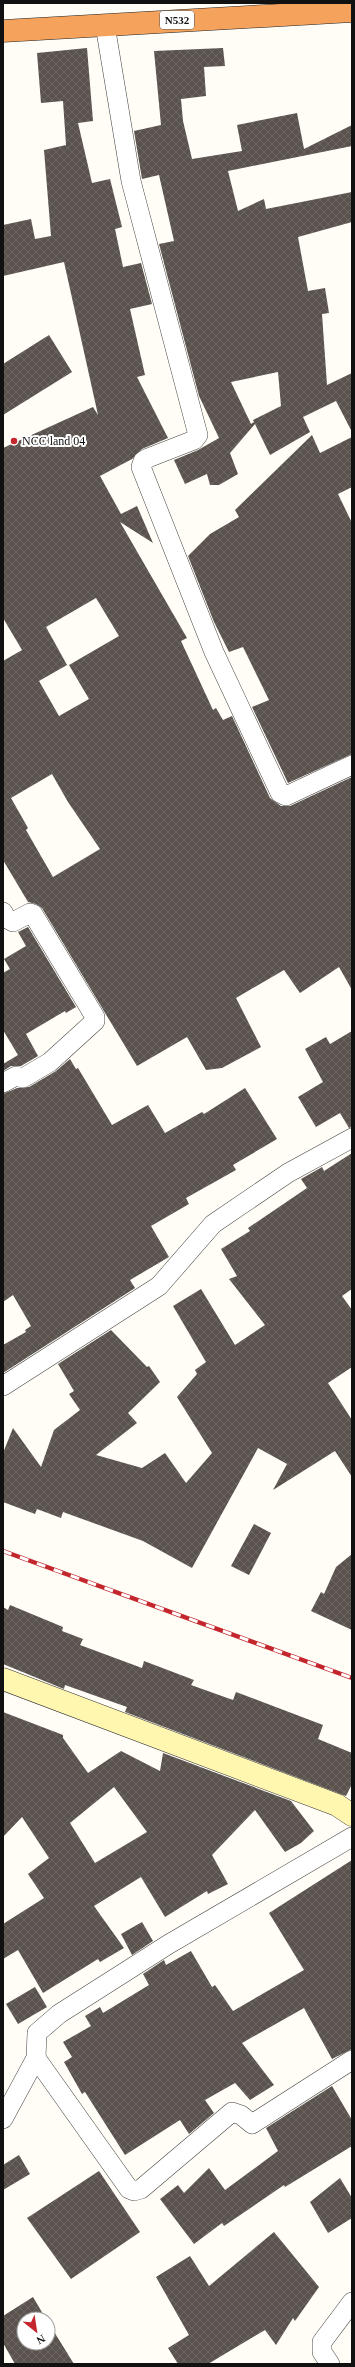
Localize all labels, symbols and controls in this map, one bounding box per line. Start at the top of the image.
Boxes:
road number: N532 [160,11,194,29]
place label: NCC land 04 [22,434,85,448]
marker: NCC land 04 [9,436,19,446]
north arrow [16,2311,56,2351]
text: N [35,2332,47,2347]

